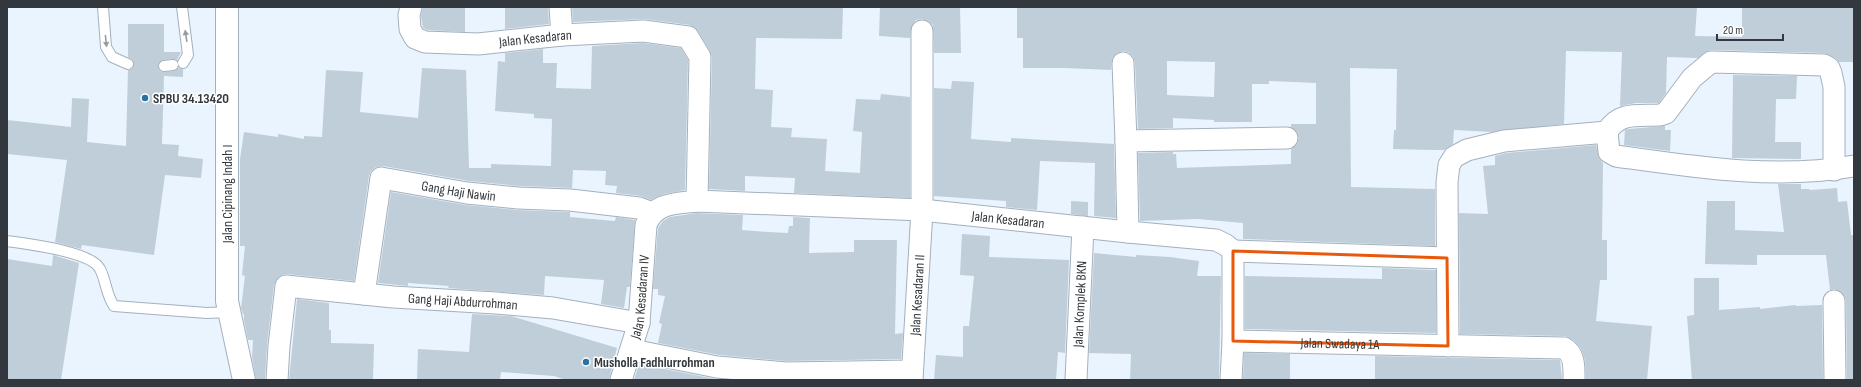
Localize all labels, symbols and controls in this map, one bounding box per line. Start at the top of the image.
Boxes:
scale bar [1717,16,1783,42]
text: 20 m [1723,23,1743,38]
street label: Jalan Kesadaran [497,27,572,51]
one-way arrow [183,30,189,42]
one-way arrow [102,35,109,48]
place label: SPBU 34.13420 [153,90,229,107]
marker: SPBU 34.13420 [140,93,150,103]
street label: Jalan Cipinang Indah I [219,145,236,244]
street label: Gang Haji Nawin [420,177,497,205]
street label: Jalan Kesadaran [970,207,1045,232]
street label: Jalan Kesadaran IV [626,253,653,342]
street label: Jalan Kesadaran II [907,254,928,337]
street label: Jalan Komplek BKN [1069,260,1090,349]
street label: Gang Haji Abdurrohman [408,290,518,314]
street label: Jalan Swadaya 1A [1299,334,1380,353]
place label: Musholla Fadhlurrohman [594,354,715,371]
marker: Musholla Fadhlurrohman [581,357,591,367]

